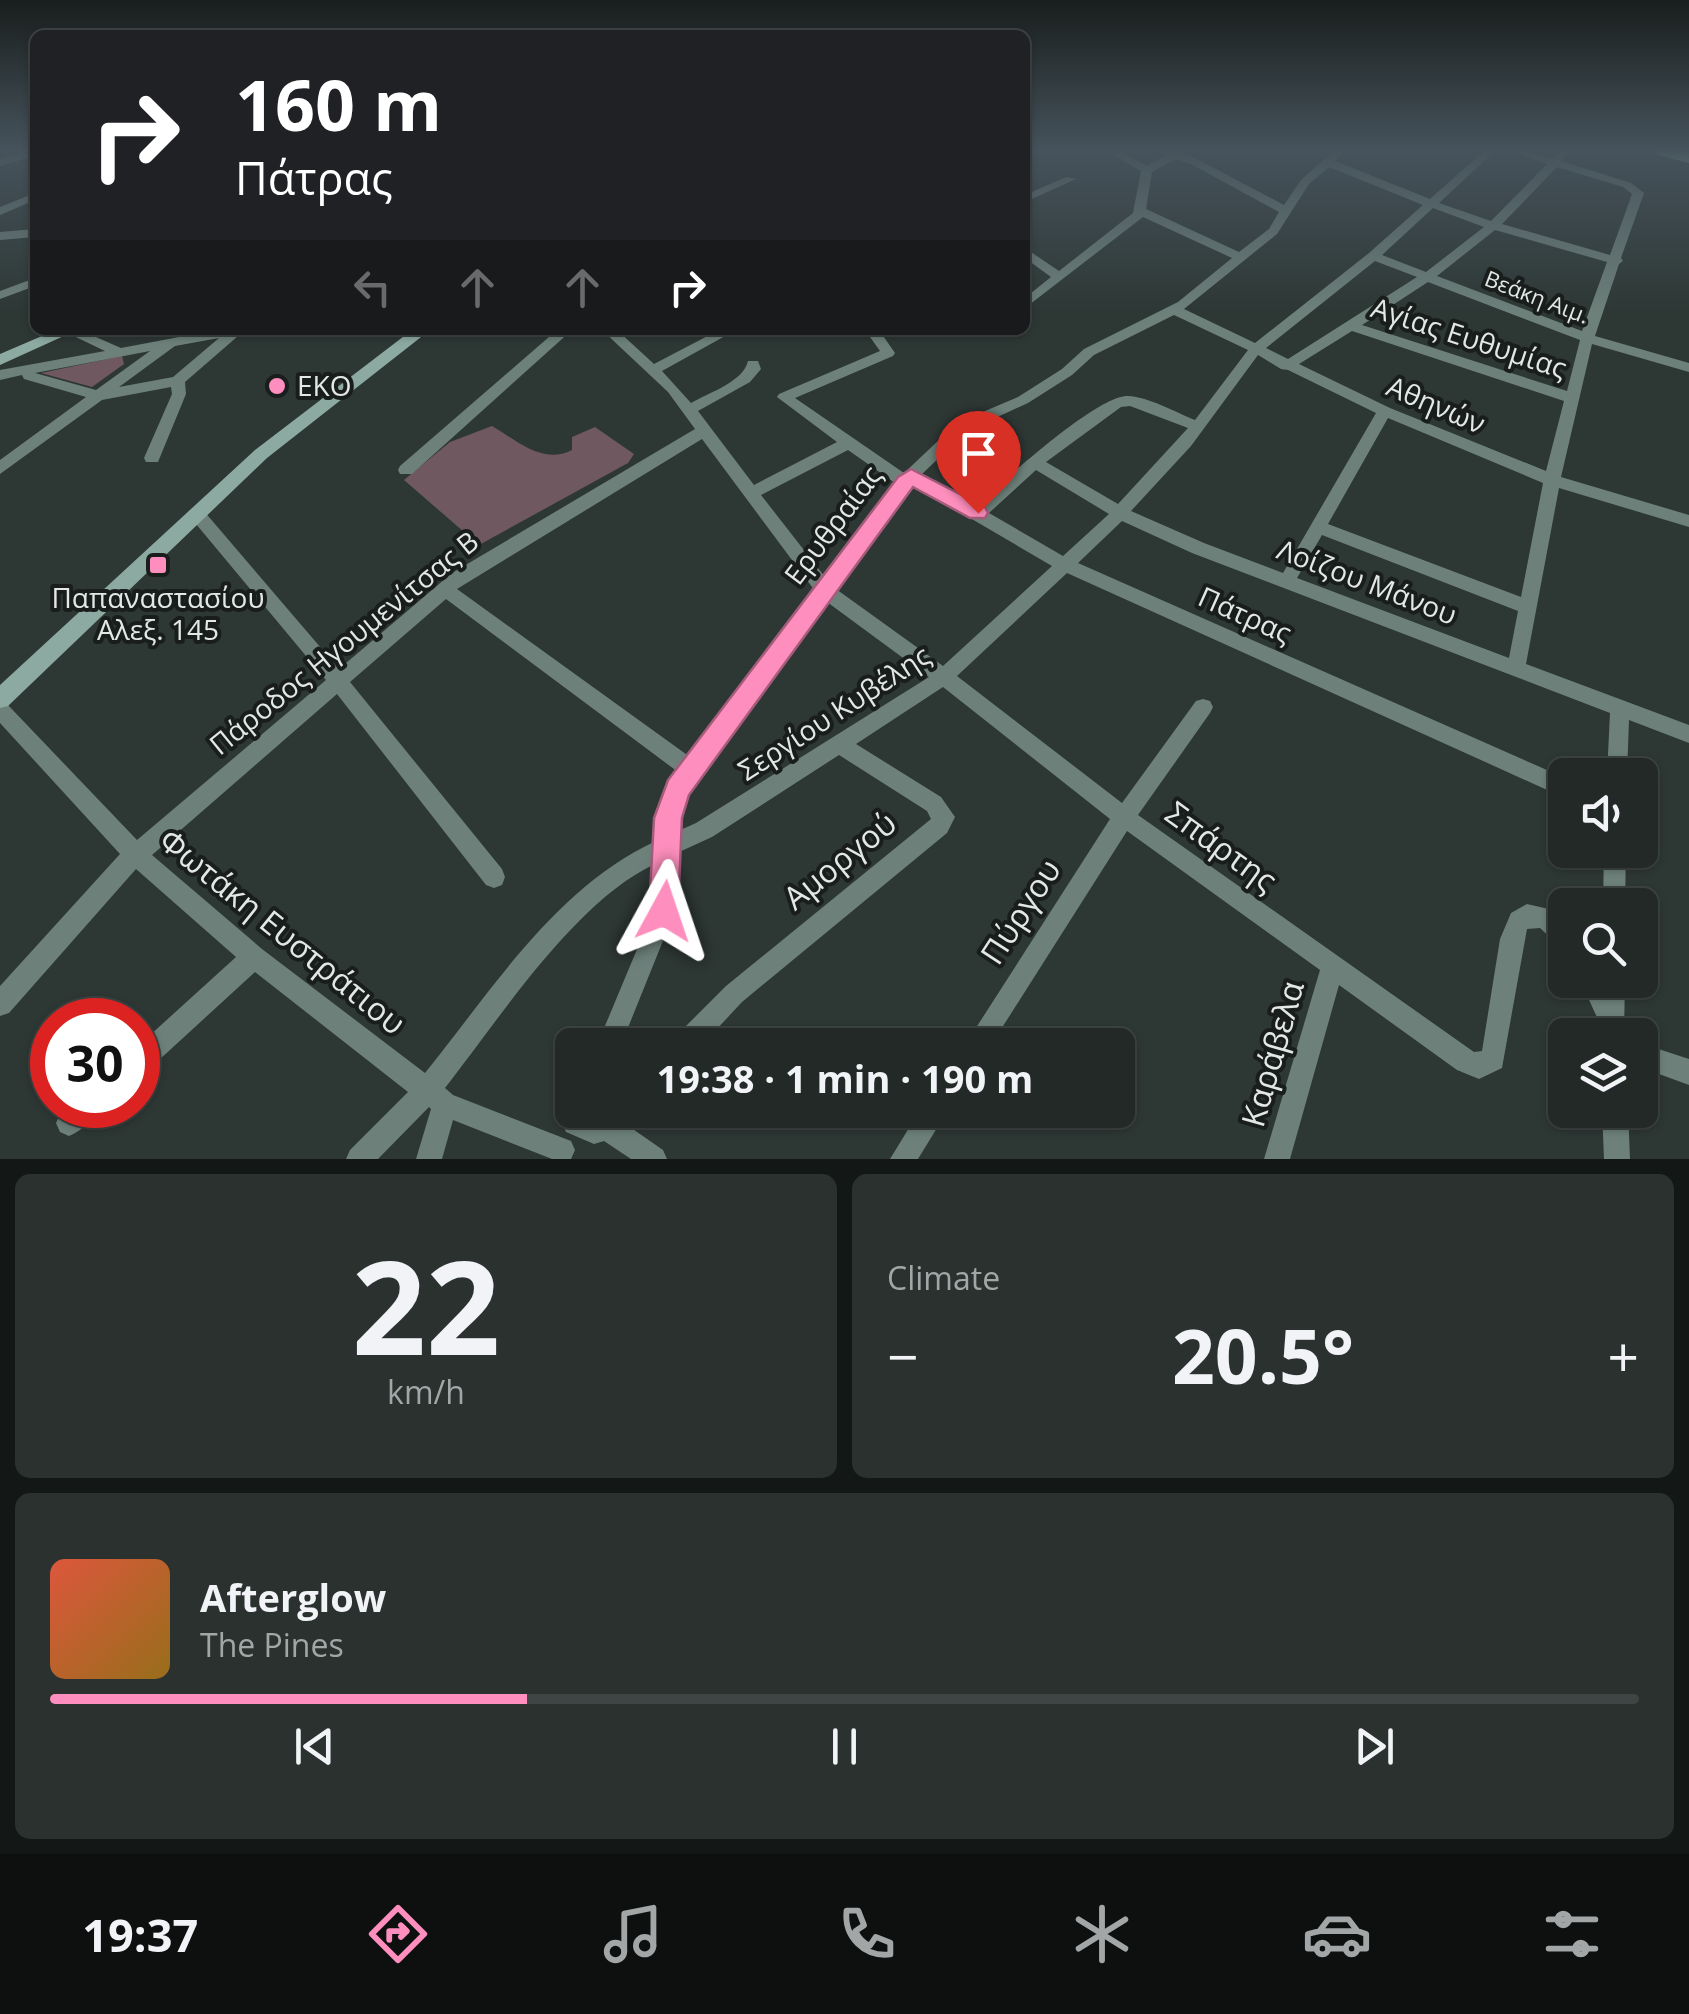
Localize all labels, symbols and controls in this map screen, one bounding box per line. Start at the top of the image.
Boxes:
text: 160 m [235,56,442,152]
icon: right [70,70,200,200]
text: Πάτρας [235,147,393,208]
icon: left [345,260,400,315]
icon: ahead [450,260,505,315]
icon: ahead [555,260,610,315]
icon: right [660,260,715,315]
street label: Βεάκη Αιμ. [1481,262,1594,330]
street label: Αγίας Ευθυμίας [1367,288,1572,386]
place label: EKO [297,366,351,404]
street label: Αθηνών [1381,366,1491,442]
marker: EKO [266,375,288,397]
pin [936,411,1021,514]
icon: arrive [951,426,1006,481]
street label: Ερυθραίας [775,457,890,592]
street label: Πάροδος Ηγουμενίτσας Β [201,522,486,763]
street label: Λοίζου Μάνου [1272,529,1463,633]
marker: Παπαναστασίου Αλεξ. 145 [147,554,169,576]
street label: Πάτρας [1193,577,1298,651]
place label: Παπαναστασίου Αλεξ. 145 [51,578,265,648]
street label: Σεργίου Κυβέλης [730,636,937,789]
map controls [1548,758,1658,1128]
button: sound [1548,758,1658,868]
street label: Σπάρτης [1157,791,1286,901]
street label: Αμοργού [774,801,905,919]
street label: Φωτάκη Ευστράτιου [151,818,415,1044]
street label: Πύργου [970,850,1070,972]
position arrow [612,859,716,963]
button: search [1548,888,1658,998]
street label: Καράβελα [1230,975,1313,1132]
speed limit sign: 30 [30,998,160,1128]
button: layers [1548,1018,1658,1128]
text: 19:38 · 1 min · 190 m [657,1052,1033,1104]
text: 22 [352,1216,500,1393]
text: Climate [887,1256,1000,1299]
text: 20.5° [1172,1304,1354,1406]
text: − [887,1318,918,1393]
text: + [1608,1318,1639,1393]
text: km/h [387,1370,465,1413]
text: Afterglow [200,1571,386,1623]
text: The Pines [200,1623,344,1666]
icon: previous [287,1719,342,1774]
icon: pause [817,1719,872,1774]
icon: next [1347,1719,1402,1774]
icon: directions [363,1899,433,1969]
icon: music [598,1899,668,1969]
icon: phone [832,1899,902,1969]
icon: climate [1067,1899,1137,1969]
icon: car [1302,1899,1372,1969]
icon: filters [1537,1899,1607,1969]
text: 19:37 [82,1904,198,1965]

